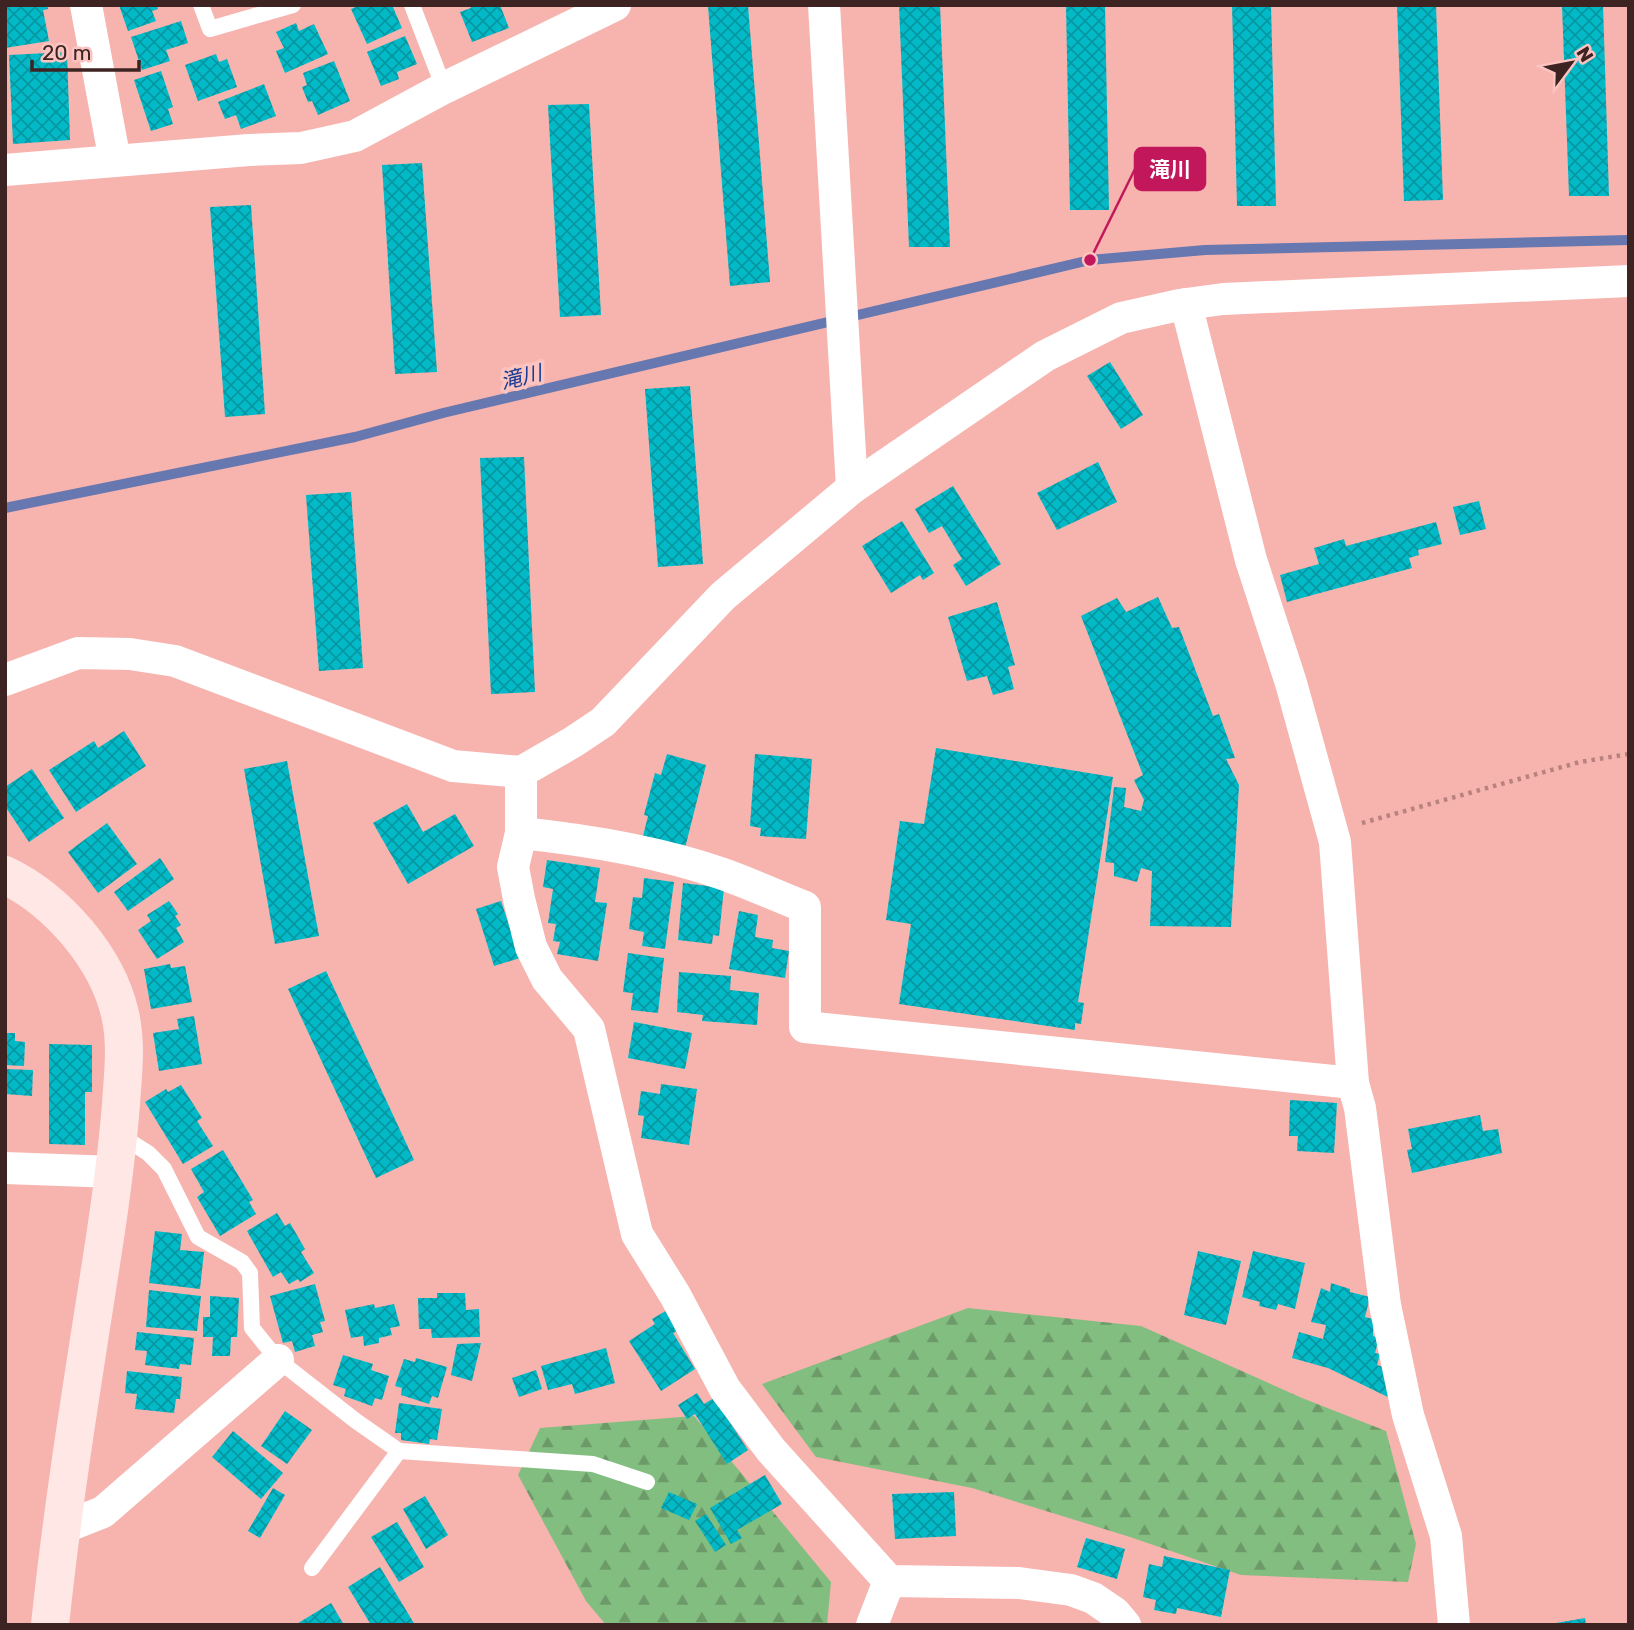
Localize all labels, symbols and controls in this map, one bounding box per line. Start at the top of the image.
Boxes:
scale bar [32,28,138,72]
north arrow [1536,28,1606,98]
text: 20 m [42,40,91,65]
text: N [1572,42,1598,66]
callout: 滝川 [1135,148,1205,190]
text: 滝川 [1149,157,1191,182]
water label: 滝川 [498,359,546,394]

